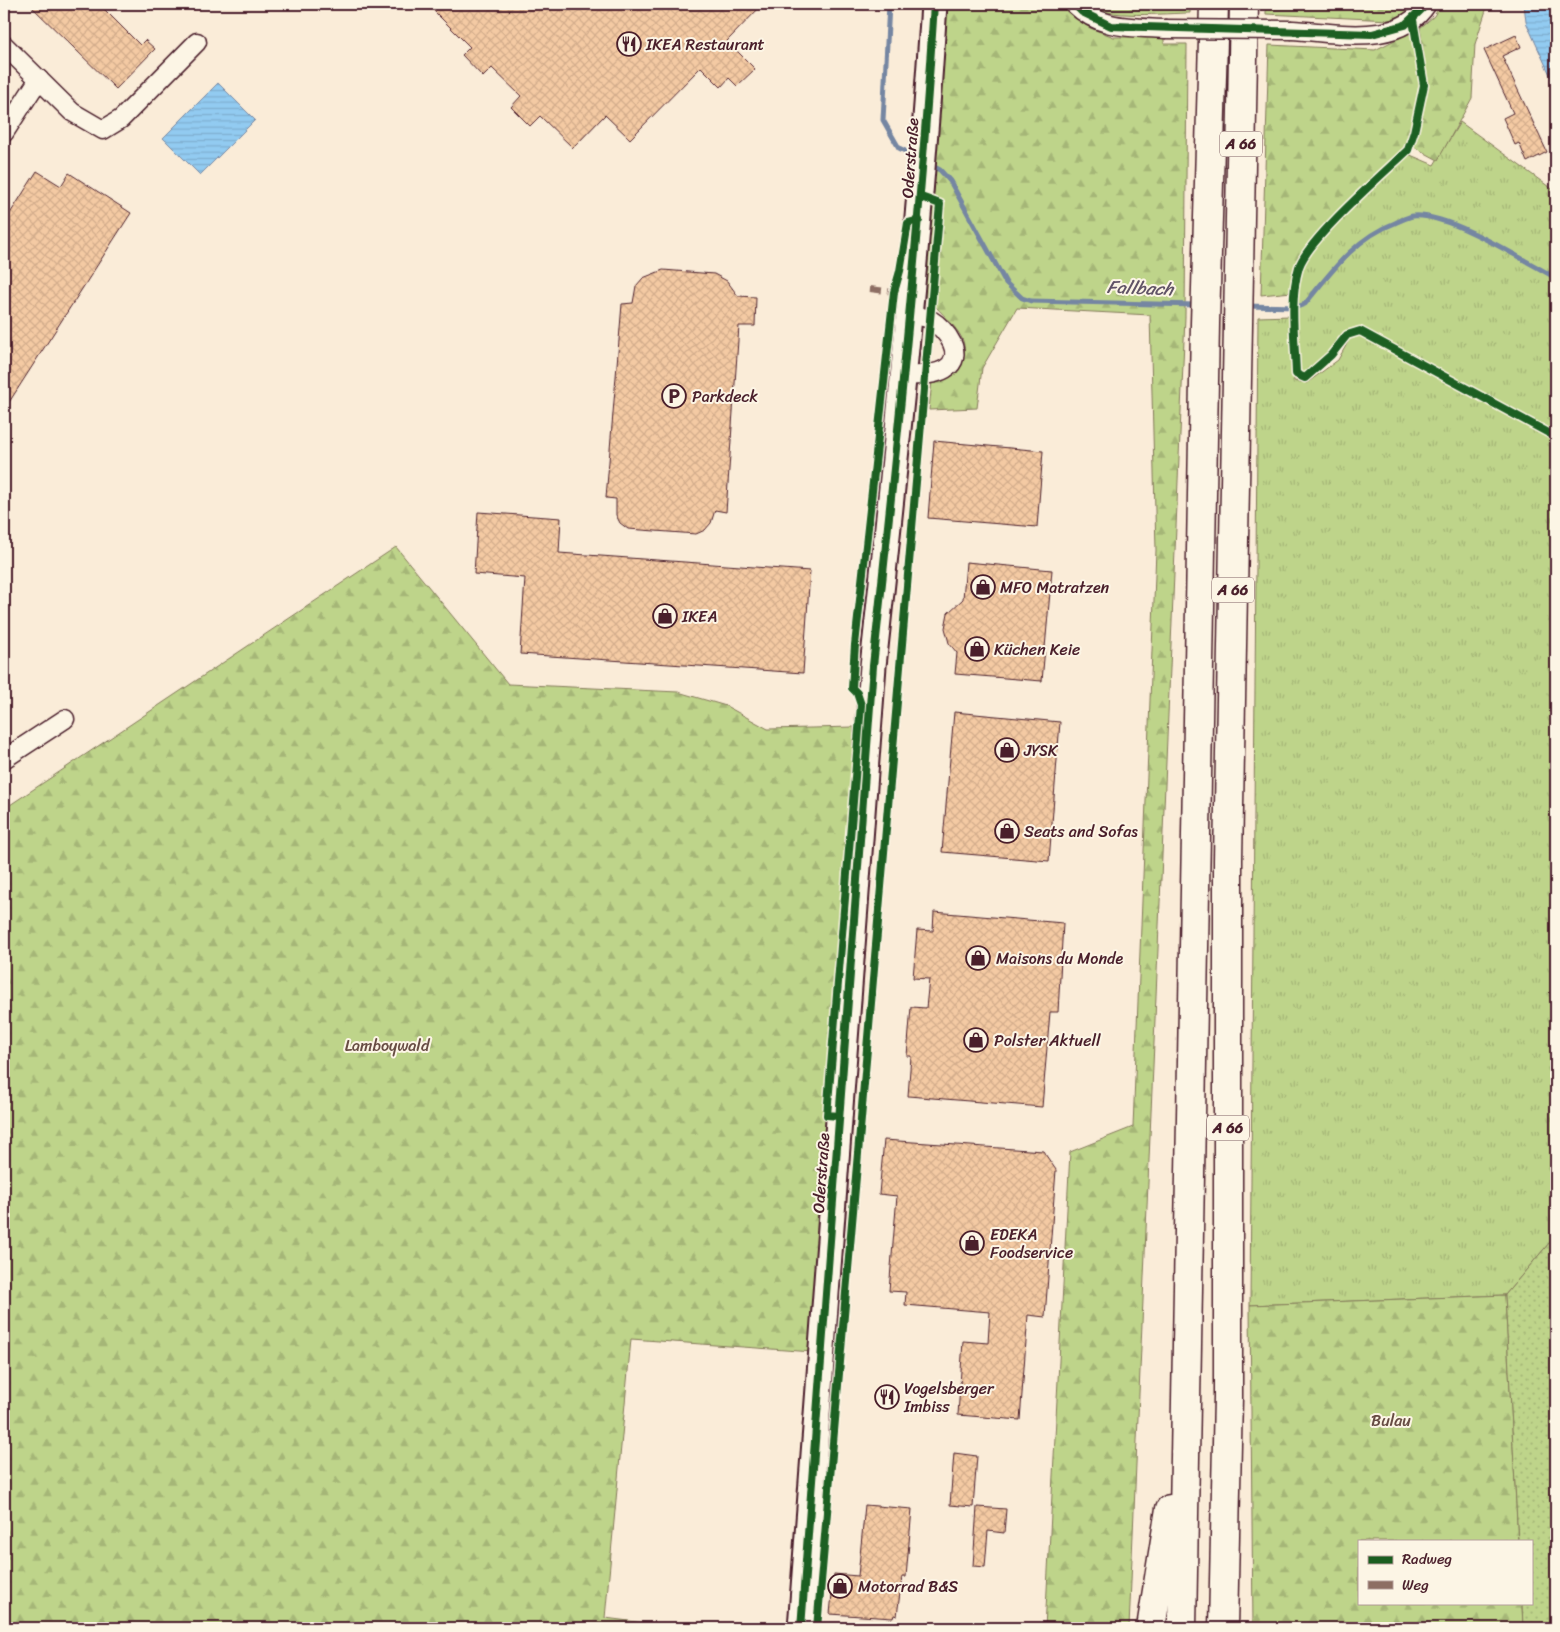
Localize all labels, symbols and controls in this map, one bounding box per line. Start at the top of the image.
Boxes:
place label: IKEA Restaurant [645,30,765,59]
restaurant icon: IKEA Restaurant [616,31,642,57]
street label: Oderstraße [893,117,927,199]
road number: A 66 [1220,132,1262,156]
water label: Fallbach [1106,271,1175,305]
place label: Parkdeck [692,382,758,411]
parking icon: Parkdeck [661,383,687,409]
place label: MFO Matratzen [1000,573,1110,602]
shop icon: MFO Matratzen [970,574,996,600]
road number: A 66 [1212,578,1254,602]
place label: IKEA [681,602,717,631]
shop icon: IKEA [652,603,678,629]
place label: Küchen Keie [994,635,1080,664]
shop icon: Küchen Keie [964,636,990,662]
place label: JYSK [1023,736,1059,765]
shop icon: JYSK [994,737,1020,763]
place label: Seats and Sofas [1024,817,1138,846]
shop icon: Seats and Sofas [994,818,1020,844]
place label: Maisons du Monde [996,944,1124,973]
shop icon: Maisons du Monde [965,945,991,971]
place label: Polster Aktuell [994,1026,1101,1055]
shop icon: Polster Aktuell [963,1027,989,1053]
park label: Lamboywald [345,1031,431,1060]
road number: A 66 [1207,1116,1249,1140]
street label: Oderstraße [804,1132,838,1214]
place label: EDEKA Foodservice [990,1220,1073,1267]
shop icon: EDEKA Foodservice [959,1230,985,1256]
place label: Vogelsberger Imbiss [903,1374,995,1421]
restaurant icon: Vogelsberger Imbiss [874,1384,900,1410]
park label: Bulau [1371,1406,1411,1435]
legend [1358,1540,1532,1604]
text: Radweg [1402,1546,1452,1572]
place label: Motorrad B&S [858,1572,958,1601]
text: Weg [1402,1572,1429,1598]
shop icon: Motorrad B&S [827,1573,853,1599]

